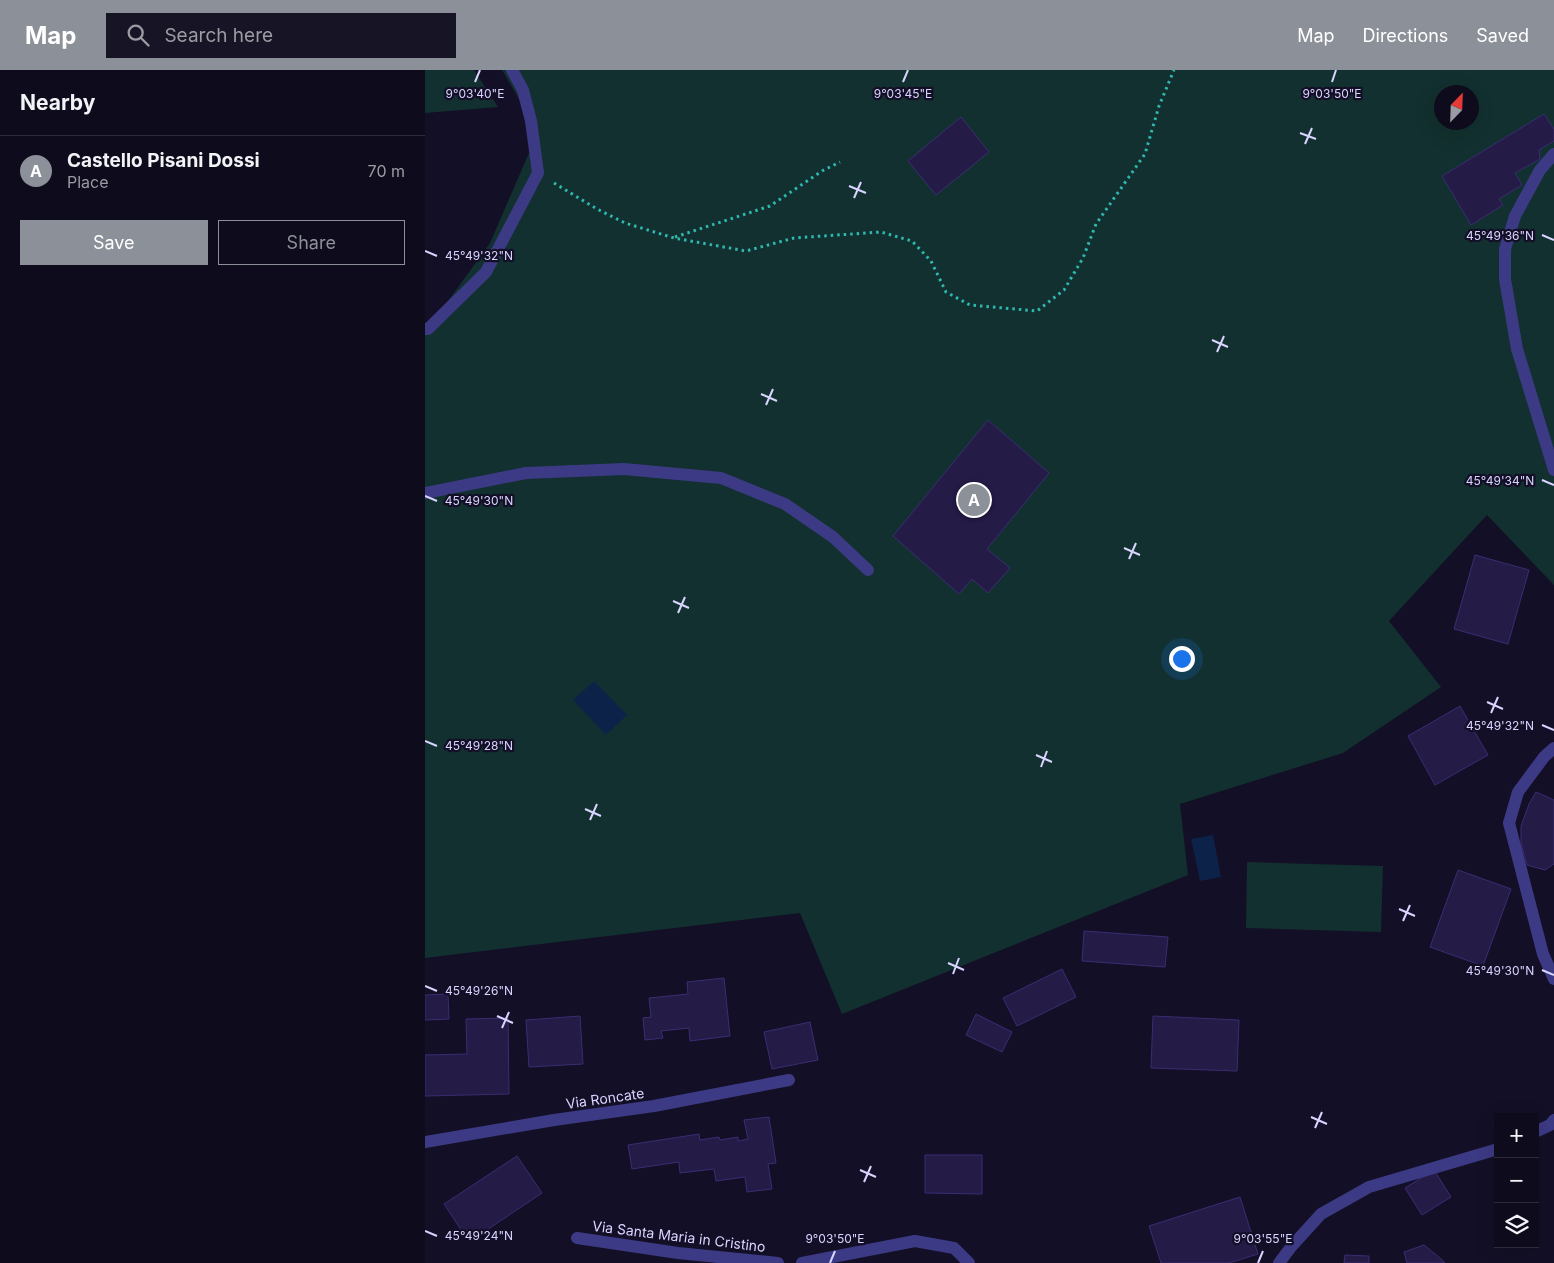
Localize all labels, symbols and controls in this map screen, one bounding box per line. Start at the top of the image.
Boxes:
search box [106,13,456,58]
text: Map [25,21,76,50]
icon: search [124,21,152,49]
text: Search here [164,24,273,47]
text: Map [1297,25,1335,46]
text: Directions [1363,25,1448,46]
text: Saved [1476,25,1529,46]
north arrow [1434,85,1479,130]
text: 9°03'40"E [446,86,504,101]
text: 9°03'45"E [874,86,932,101]
text: 9°03'50"E [1302,86,1362,101]
text: Nearby [20,90,95,115]
text: Castello Pisani Dossi [67,149,260,172]
text: A [30,161,42,181]
text: 70 m [368,161,405,181]
text: Place [67,172,109,192]
button: Save [20,220,208,265]
button: Share [218,220,405,265]
text: 45°49'36"N [1466,228,1534,243]
text: 45°49'32"N [445,248,513,263]
text: 45°49'34"N [1466,473,1534,488]
pin: A [958,481,990,519]
text: 45°49'30"N [445,493,513,508]
your location [1169,646,1195,672]
text: 45°49'32"N [1466,718,1534,733]
text: 45°49'28"N [445,738,513,753]
text: 45°49'30"N [1466,963,1534,978]
text: 45°49'26"N [445,983,513,998]
street label: Via Roncate [565,1084,645,1112]
map controls [1494,1113,1539,1248]
button: + [1494,1113,1539,1158]
button: − [1494,1158,1539,1203]
button: layers [1494,1203,1539,1248]
street label: Via Santa Maria in Cristino [591,1217,767,1255]
text: 45°49'24"N [445,1228,513,1243]
text: 9°03'50"E [805,1231,865,1246]
text: 9°03'55"E [1234,1231,1292,1246]

